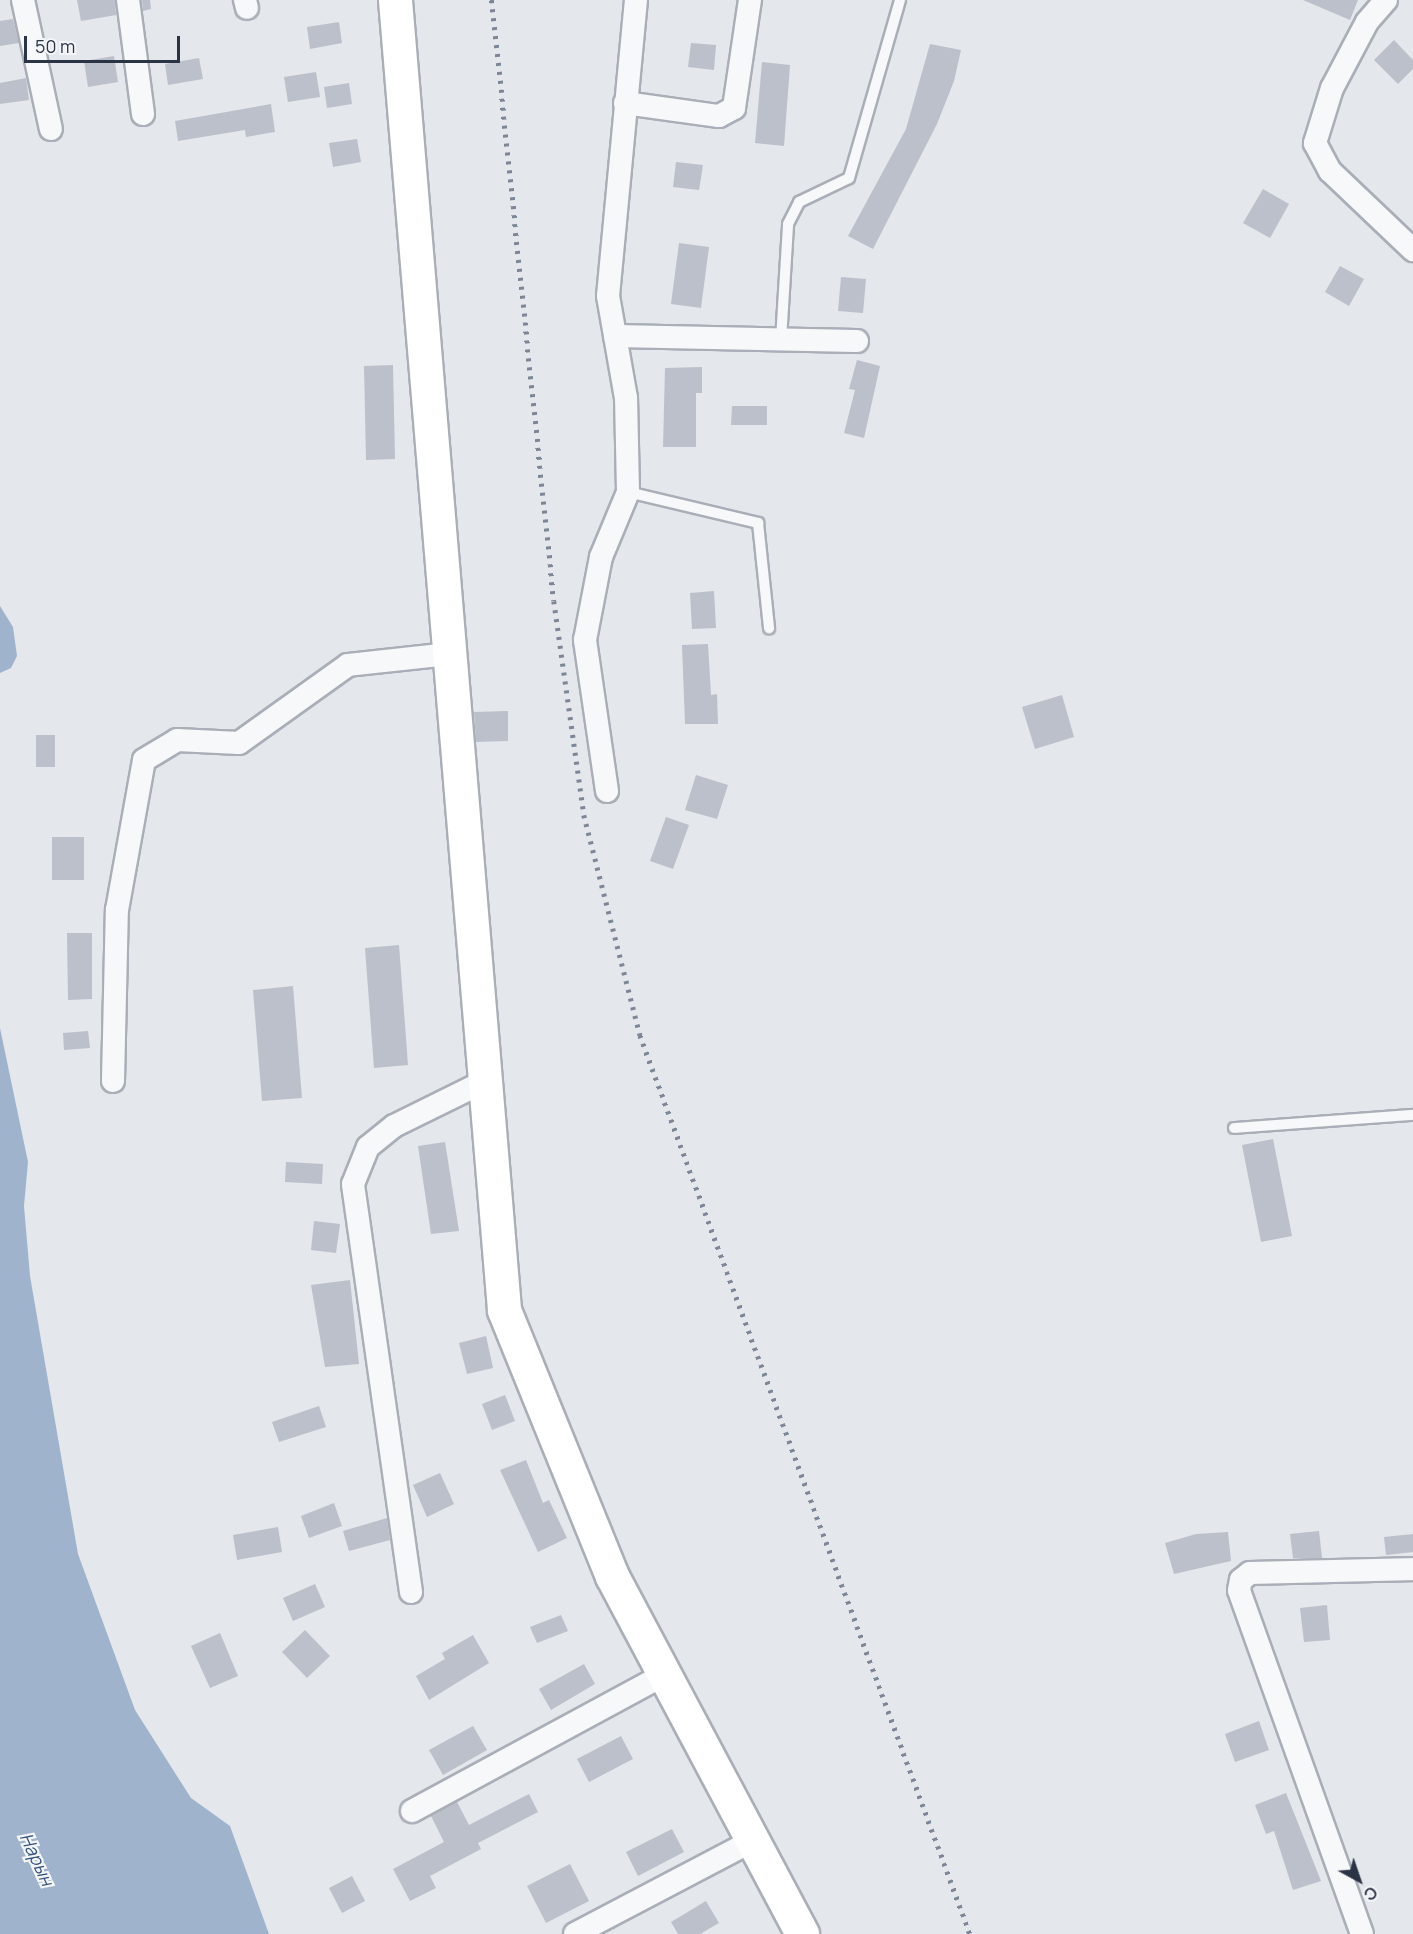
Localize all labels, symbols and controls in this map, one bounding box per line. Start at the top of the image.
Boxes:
scale bar [27,24,183,62]
text: 50 m [35,34,75,58]
water label: Нарын [15,1829,59,1889]
north arrow [1329,1850,1389,1910]
text: С [1359,1882,1382,1906]

